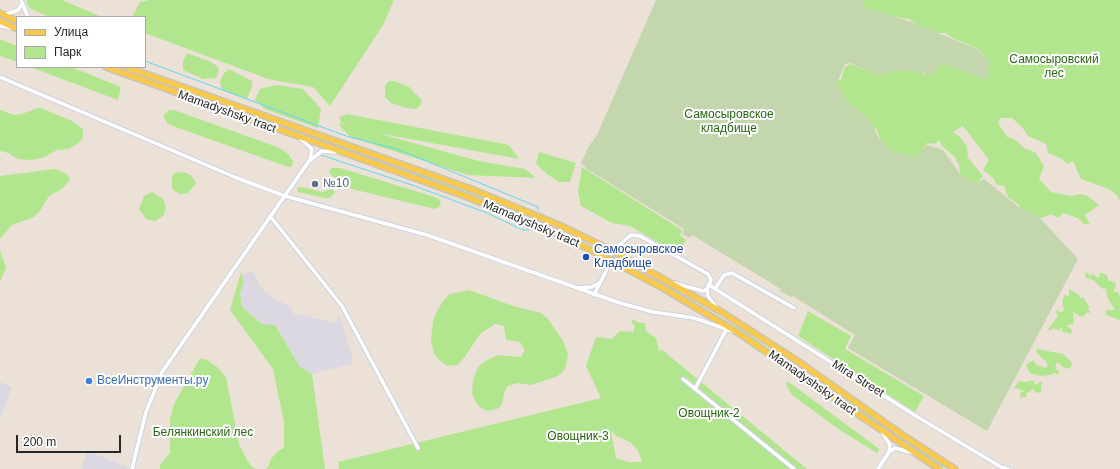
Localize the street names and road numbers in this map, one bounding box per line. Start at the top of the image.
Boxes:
street label: Mamadyshsky tract [176,88,278,136]
street label: Mamadyshsky tract [481,197,581,251]
street label: Mamadyshsky tract [766,347,858,419]
street label: Mira Street [829,357,887,401]

